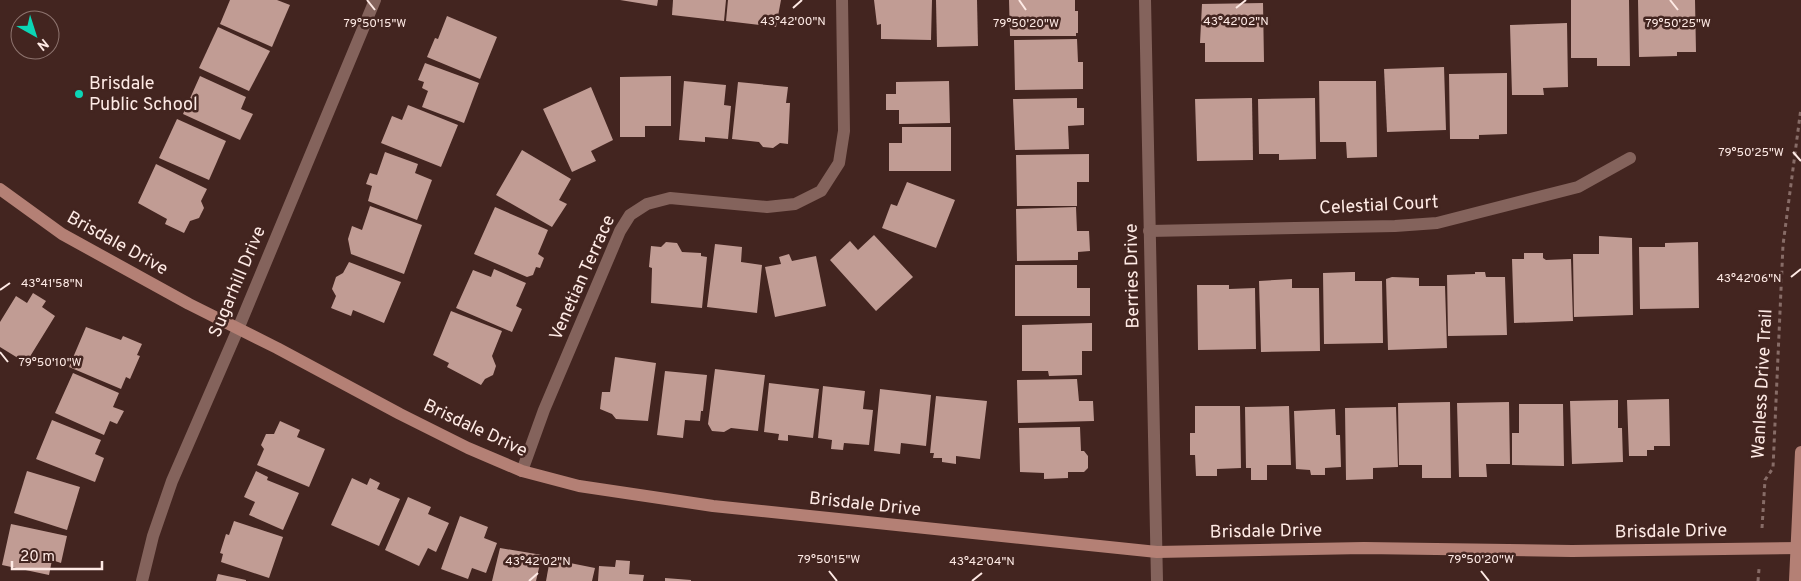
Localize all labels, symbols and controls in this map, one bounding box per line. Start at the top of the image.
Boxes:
north arrow [10,10,60,60]
text: 43°42'00"N [760,14,826,30]
text: 43°42'02"N [1203,14,1269,30]
text: 79°50'15"W [344,16,406,32]
text: 79°50'20"W [993,16,1059,32]
text: 79°50'25"W [1645,16,1711,32]
text: N [33,34,51,54]
place label: Brisdale Public School [89,73,198,117]
marker: Brisdale Public School [73,88,85,100]
text: 79°50'25"W [1718,145,1784,161]
street label: Celestial Court [1319,191,1439,221]
street label: Brisdale Drive [62,207,172,281]
street label: Venetian Terrace [545,212,621,344]
street label: Sugarhill Drive [204,223,272,341]
street label: Berries Drive [1121,223,1145,329]
text: 43°42'06"N [1716,271,1782,287]
text: 43°41'58"N [21,276,83,292]
street label: Wanless Drive Trail [1748,308,1778,460]
text: 79°50'10"W [18,355,82,371]
street label: Brisdale Drive [419,395,531,463]
street label: Brisdale Drive [808,488,922,522]
street label: Brisdale Drive [1210,520,1322,544]
street label: Brisdale Drive [1615,520,1727,544]
scale bar [12,538,102,570]
text: 20 m [20,548,55,567]
text: 79°50'15"W [798,552,860,568]
text: 79°50'20"W [1448,552,1514,568]
text: 43°42'02"N [505,554,571,570]
text: 43°42'04"N [949,554,1015,570]

